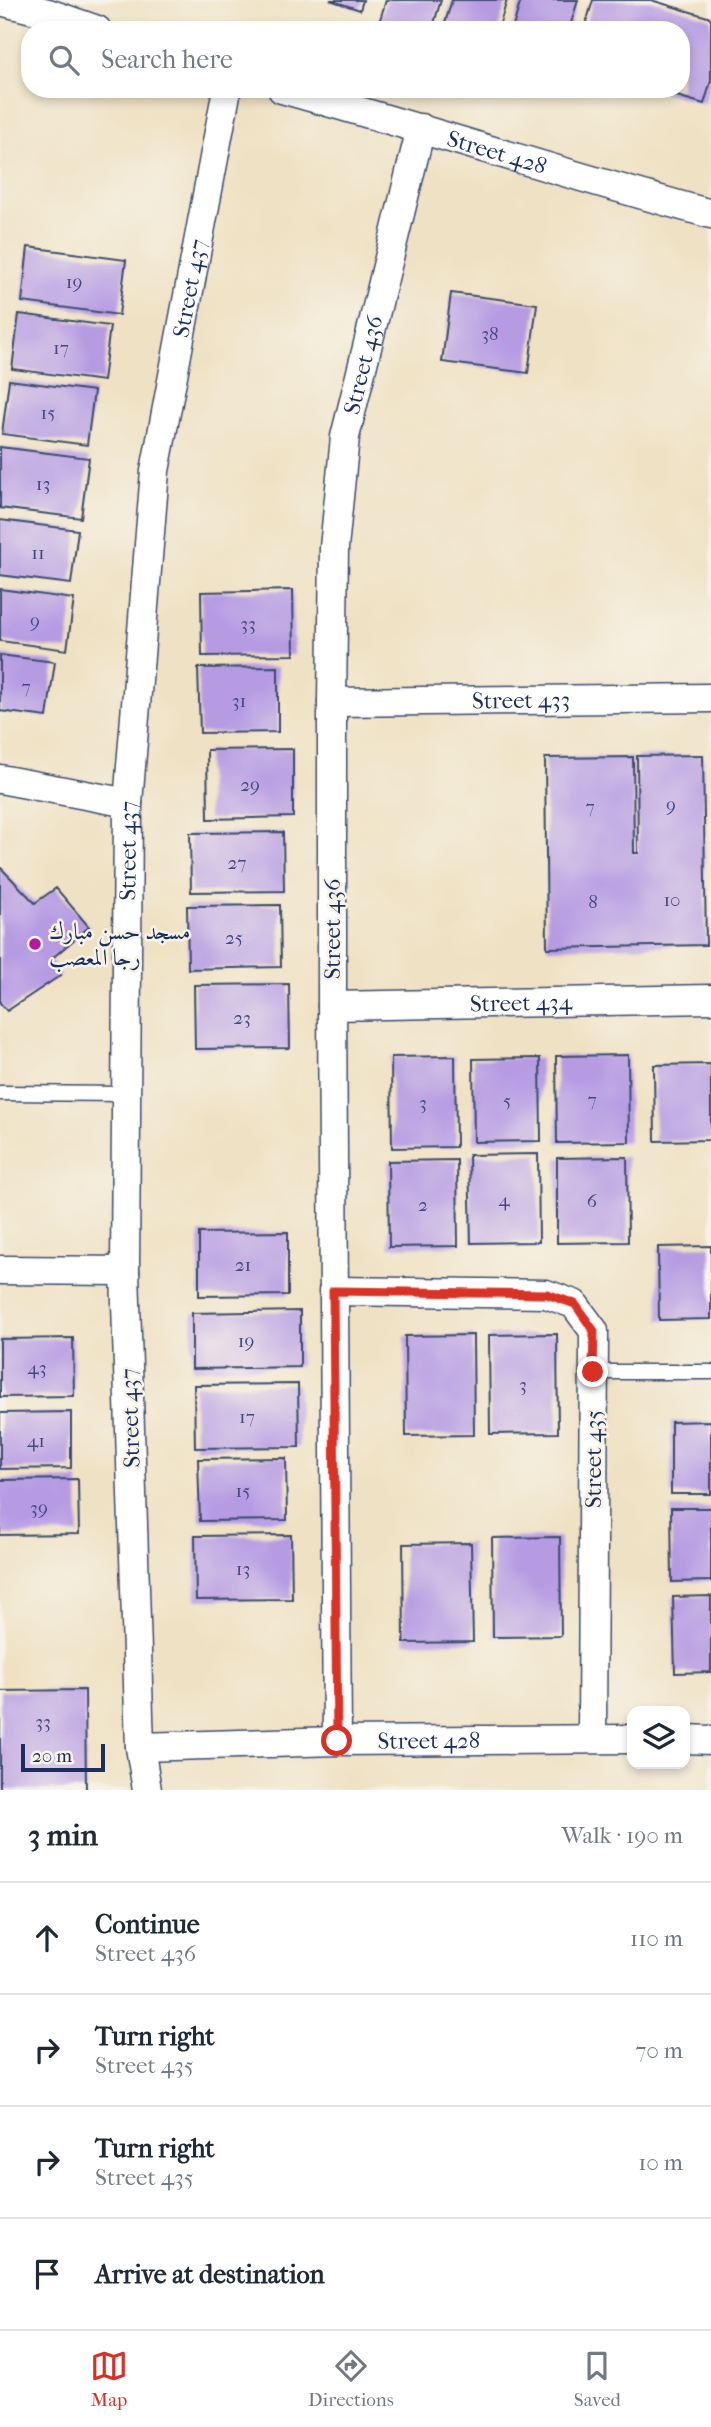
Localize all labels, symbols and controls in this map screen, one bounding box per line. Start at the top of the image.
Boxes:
search box [21,21,690,98]
icon: search [45,41,83,79]
text: Search here [101,44,233,75]
street label: Street 428 [444,125,550,180]
street label: Street 437 [167,237,212,340]
house number: 19 [66,271,82,293]
street label: Street 436 [338,312,389,417]
house number: 38 [481,323,499,345]
house number: 17 [53,337,69,359]
house number: 15 [41,402,55,424]
house number: 13 [36,473,50,495]
house number: 11 [31,542,45,564]
house number: 9 [30,610,40,632]
house number: 33 [240,613,256,635]
house number: 7 [21,676,31,698]
street label: Street 433 [472,686,570,715]
house number: 31 [232,690,246,712]
house number: 29 [240,774,260,796]
house number: 9 [666,794,676,816]
house number: 7 [585,796,595,818]
street label: Street 437 [114,801,142,901]
house number: 27 [228,852,246,874]
street label: Street 436 [319,878,346,980]
house number: 10 [663,889,681,911]
house number: 8 [588,891,598,913]
place label: مسجد حسن مبارك رجا المعصب [49,918,190,973]
house number: 25 [225,927,243,949]
marker: مسجد حسن مبارك رجا المعصب [27,936,43,952]
street label: Street 434 [470,989,574,1017]
house number: 23 [233,1007,251,1029]
house number: 7 [587,1089,597,1111]
house number: 5 [503,1090,511,1112]
house number: 3 [419,1092,427,1114]
house number: 4 [498,1189,510,1211]
house number: 6 [587,1190,598,1212]
house number: 2 [418,1194,428,1216]
house number: 21 [235,1254,251,1276]
house number: 19 [238,1330,254,1352]
route end [577,1356,608,1387]
house number: 43 [27,1357,47,1379]
street label: Street 437 [115,1368,146,1468]
house number: 3 [519,1374,527,1396]
house number: 17 [239,1406,255,1428]
street label: Street 435 [580,1410,607,1508]
house number: 41 [27,1430,45,1452]
house number: 15 [236,1480,250,1502]
house number: 39 [30,1497,48,1519]
house number: 13 [236,1558,250,1580]
map controls [627,1706,690,1769]
button: layers [627,1706,690,1769]
house number: 33 [35,1711,51,1733]
route start [321,1725,352,1756]
street label: Street 428 [377,1727,480,1755]
scale bar [21,1741,105,1773]
text: 20 m [32,1745,72,1767]
text: 3 min [28,1818,98,1853]
text: Walk · 190 m [562,1822,683,1849]
text: Continue [95,1909,200,1940]
icon: ahead [28,1919,66,1957]
text: 110 m [630,1925,683,1952]
text: Street 436 [95,1940,196,1967]
text: Turn right [95,2021,215,2052]
icon: right [28,2031,66,2069]
text: 70 m [635,2037,683,2064]
text: Street 435 [95,2052,194,2079]
text: Turn right [95,2133,215,2164]
icon: right [28,2143,66,2181]
text: 10 m [638,2149,683,2176]
text: Street 435 [95,2164,194,2191]
icon: arrive [28,2255,66,2293]
text: Arrive at destination [95,2259,325,2290]
tab: Map [90,2347,128,2411]
tab: Directions [308,2347,394,2411]
tab: Saved [574,2347,621,2411]

